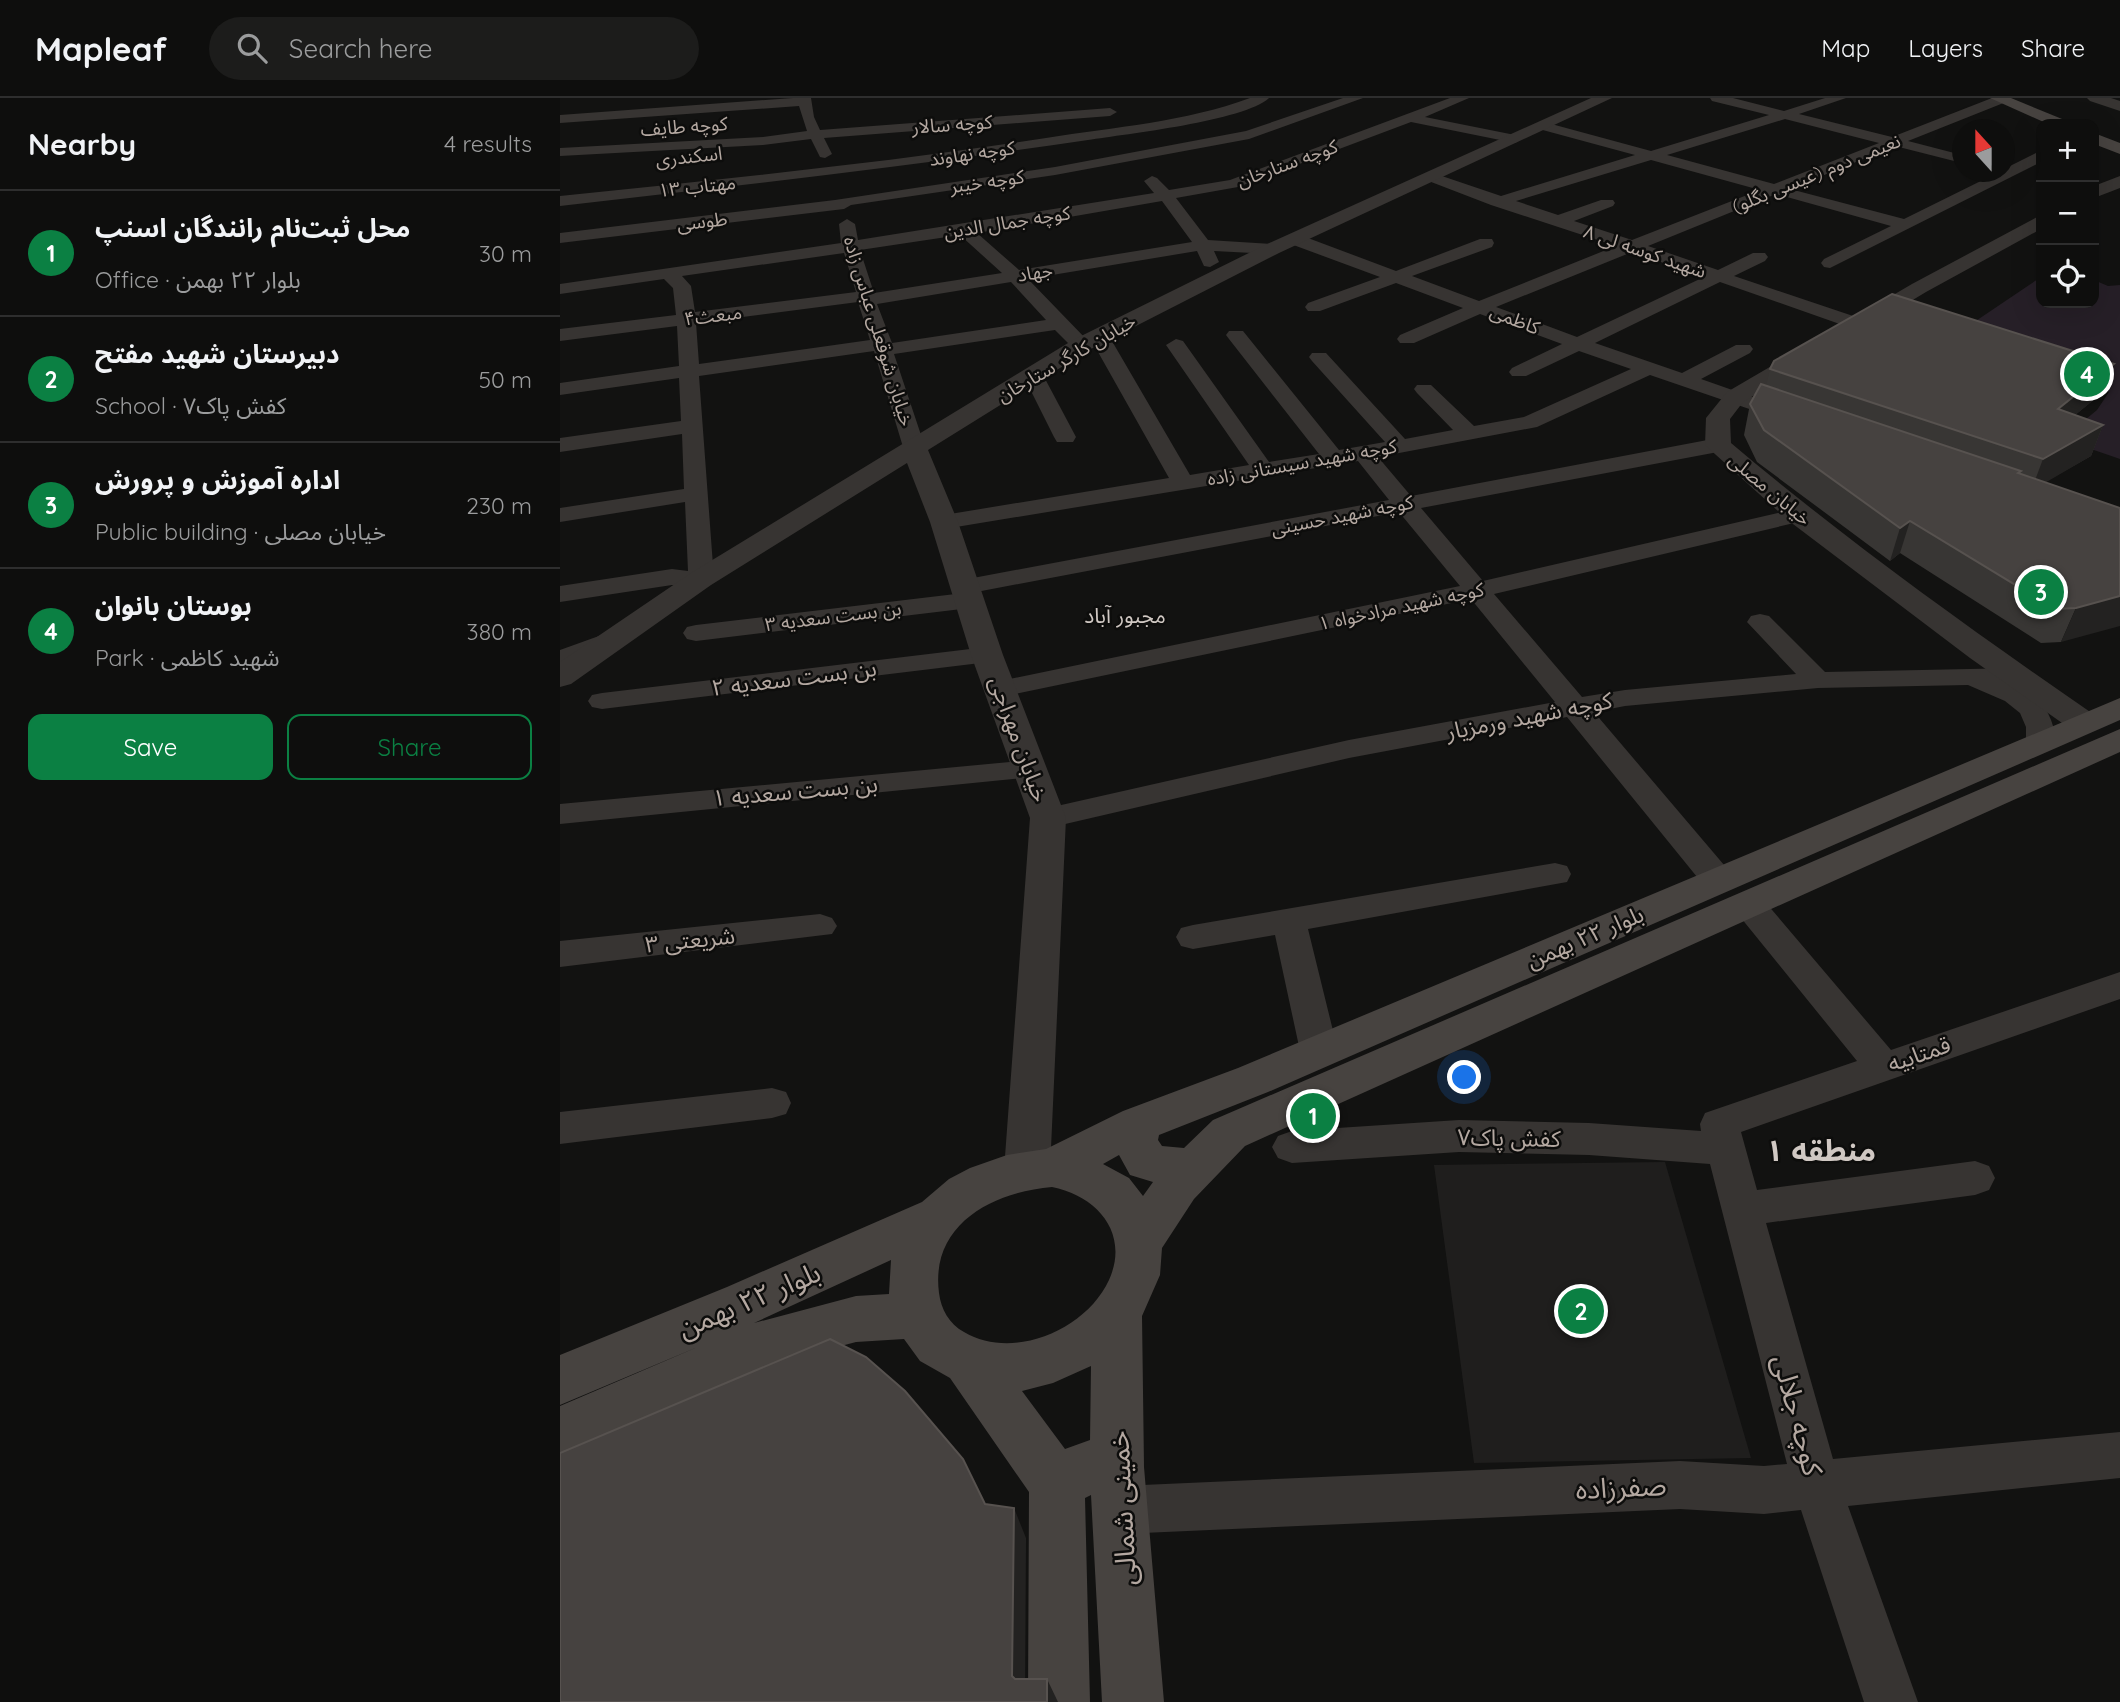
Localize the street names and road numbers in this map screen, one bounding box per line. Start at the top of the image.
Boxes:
street label: کوچه سالار [910,109,994,140]
street label: کوچه طایف [640,111,730,142]
street label: نعیمی دوم (عیسی بگلو) [1728,128,1905,221]
street label: کوچه ستارخان [1233,133,1342,193]
street label: کوچه نهاوند [928,135,1018,172]
street label: اسکندری [654,141,724,171]
street label: کوچه خیبر [947,164,1027,199]
street label: مهتاب ۱۳ [657,170,737,202]
street label: کوچه جمال الدین [942,200,1073,245]
street label: طوسی [675,206,729,236]
street label: شهید کوسه لی ۸ [1581,219,1709,283]
street label: خیابان شوقعلی عباس زاده [839,233,919,429]
street label: جهاد [1016,257,1054,287]
street label: کاظمی [1487,299,1544,340]
street label: مبعث۴ [683,300,743,330]
street label: خیابان کارگر ستارخان [992,309,1140,407]
street label: کوچه شهید سیستانی زاده [1205,433,1400,492]
street label: خیابان مصلی [1724,448,1816,530]
street label: کوچه شهید حسینی [1269,489,1416,542]
street label: ۱ کوچه شهید مرادخواه [1316,577,1487,636]
street label: بن بست سعدیه ۳ [763,596,903,636]
street label: بن بست سعدیه ۲ [710,653,878,702]
street label: خیابان مهراجی [983,672,1056,806]
street label: کوچه شهید ورمزیار [1442,685,1615,747]
street label: بن بست سعدیه ۱ [711,769,879,812]
street label: بلوار ۲۲ بهمن [1522,899,1648,974]
street label: شریعتی ۳ [644,920,736,959]
street label: قمتابیه [1883,1029,1954,1078]
street label: کفش پاک۷ [1457,1122,1561,1154]
street label: بلوار ۲۲ بهمن [672,1254,826,1345]
street label: کوچه جلالی [1765,1351,1832,1480]
street label: خمینی شمالی [1100,1430,1143,1586]
street label: صفرزاده [1575,1467,1667,1506]

